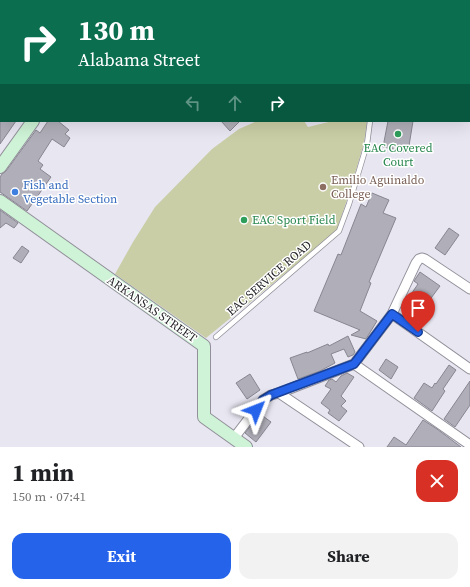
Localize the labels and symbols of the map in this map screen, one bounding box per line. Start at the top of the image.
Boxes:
marker: EAC Covered Court [393,129,403,139]
place label: EAC Covered Court [363,140,433,170]
place label: Emilio Aguinaldo College [331,172,425,202]
place label: Fish and Vegetable Section [23,177,117,207]
marker: Emilio Aguinaldo College [318,182,328,192]
marker: Fish and Vegetable Section [10,187,20,197]
place label: EAC Sport Field [252,212,336,228]
marker: EAC Sport Field [239,215,249,225]
street label: EAC SERVICE ROAD [223,237,315,319]
street label: ARKANSAS STREET [104,272,201,346]
pin [401,291,435,332]
position arrow [235,389,277,431]

